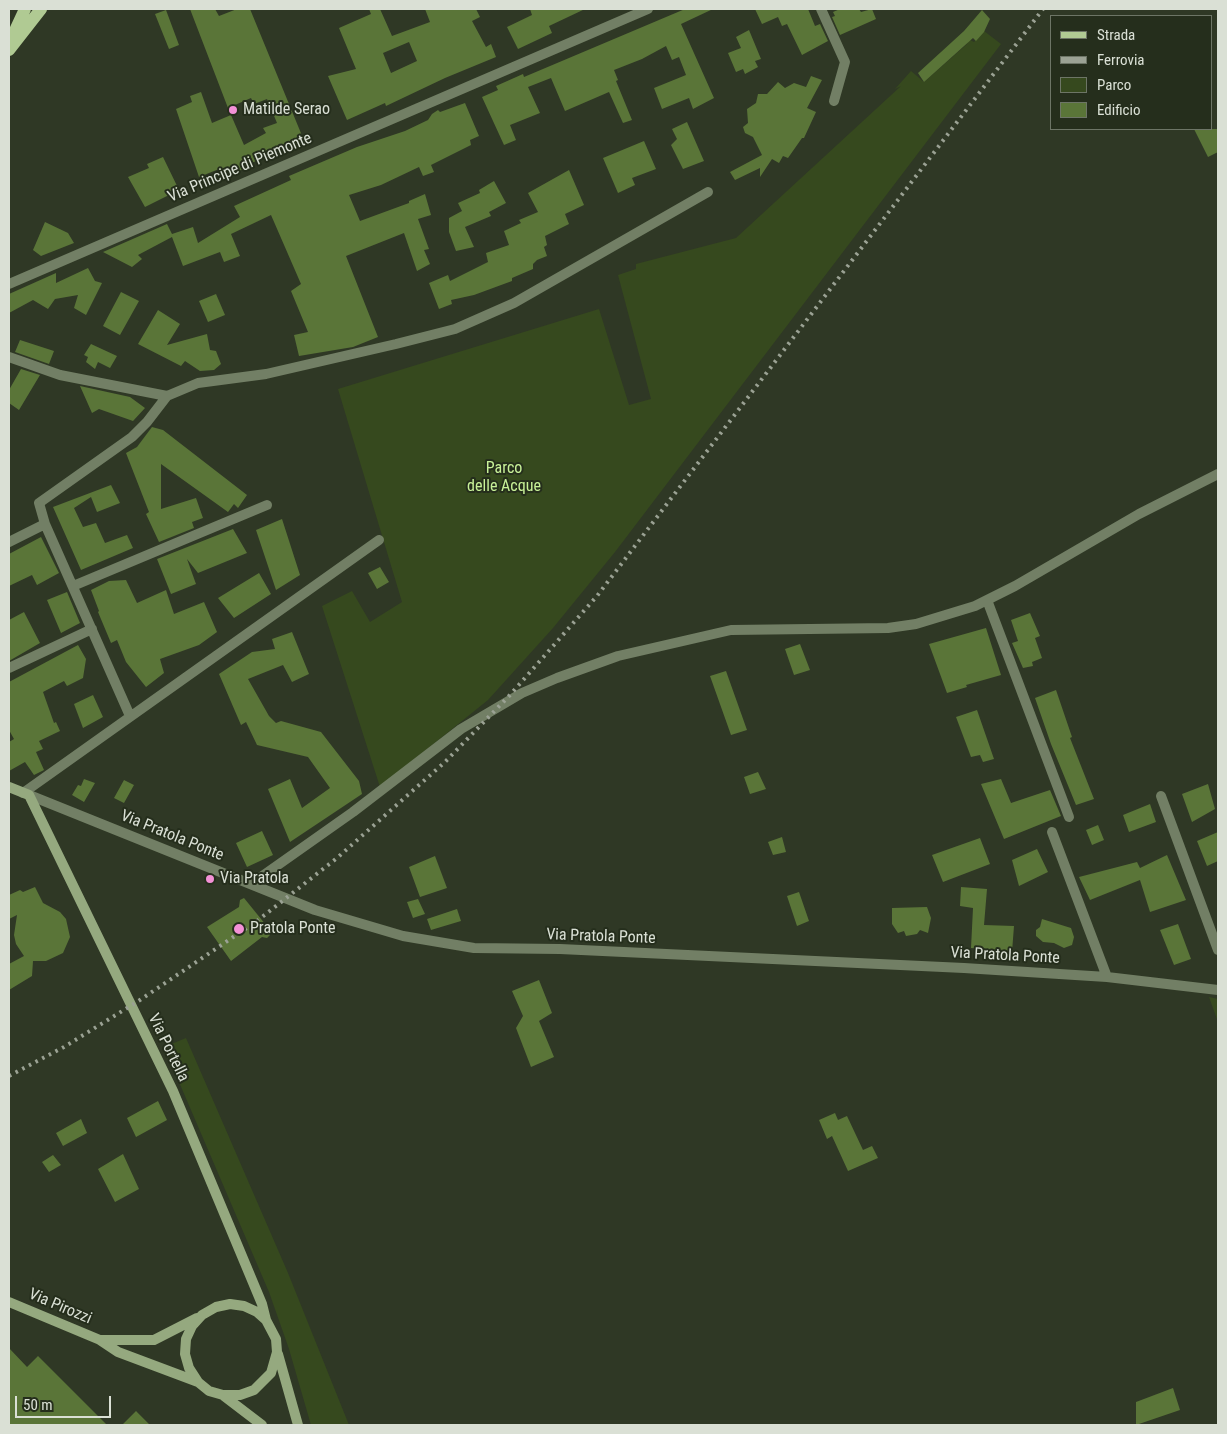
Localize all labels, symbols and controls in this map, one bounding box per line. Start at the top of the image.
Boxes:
legend [1050,15,1212,130]
text: Strada [1097,26,1135,44]
text: Ferrovia [1097,51,1145,69]
text: Parco [1097,76,1131,94]
place label: Matilde Serao [243,100,330,120]
text: Edificio [1097,101,1140,119]
marker: Matilde Serao [227,104,239,116]
street label: Via Principe di Piemonte [165,129,315,207]
park label: Parco delle Acque [467,459,541,497]
street label: Via Pratola Ponte [118,807,226,865]
place label: Via Pratola [220,869,289,889]
marker: Via Pratola [204,873,216,885]
place label: Pratola Ponte [250,919,335,939]
marker: Pratola Ponte [232,922,246,936]
street label: Via Pratola Ponte [546,925,656,949]
street label: Via Pratola Ponte [950,944,1060,968]
street label: Via Portella [143,1011,193,1085]
street label: Via Pirozzi [25,1285,95,1329]
scale bar [18,1386,114,1418]
text: 50 m [23,1396,53,1414]

